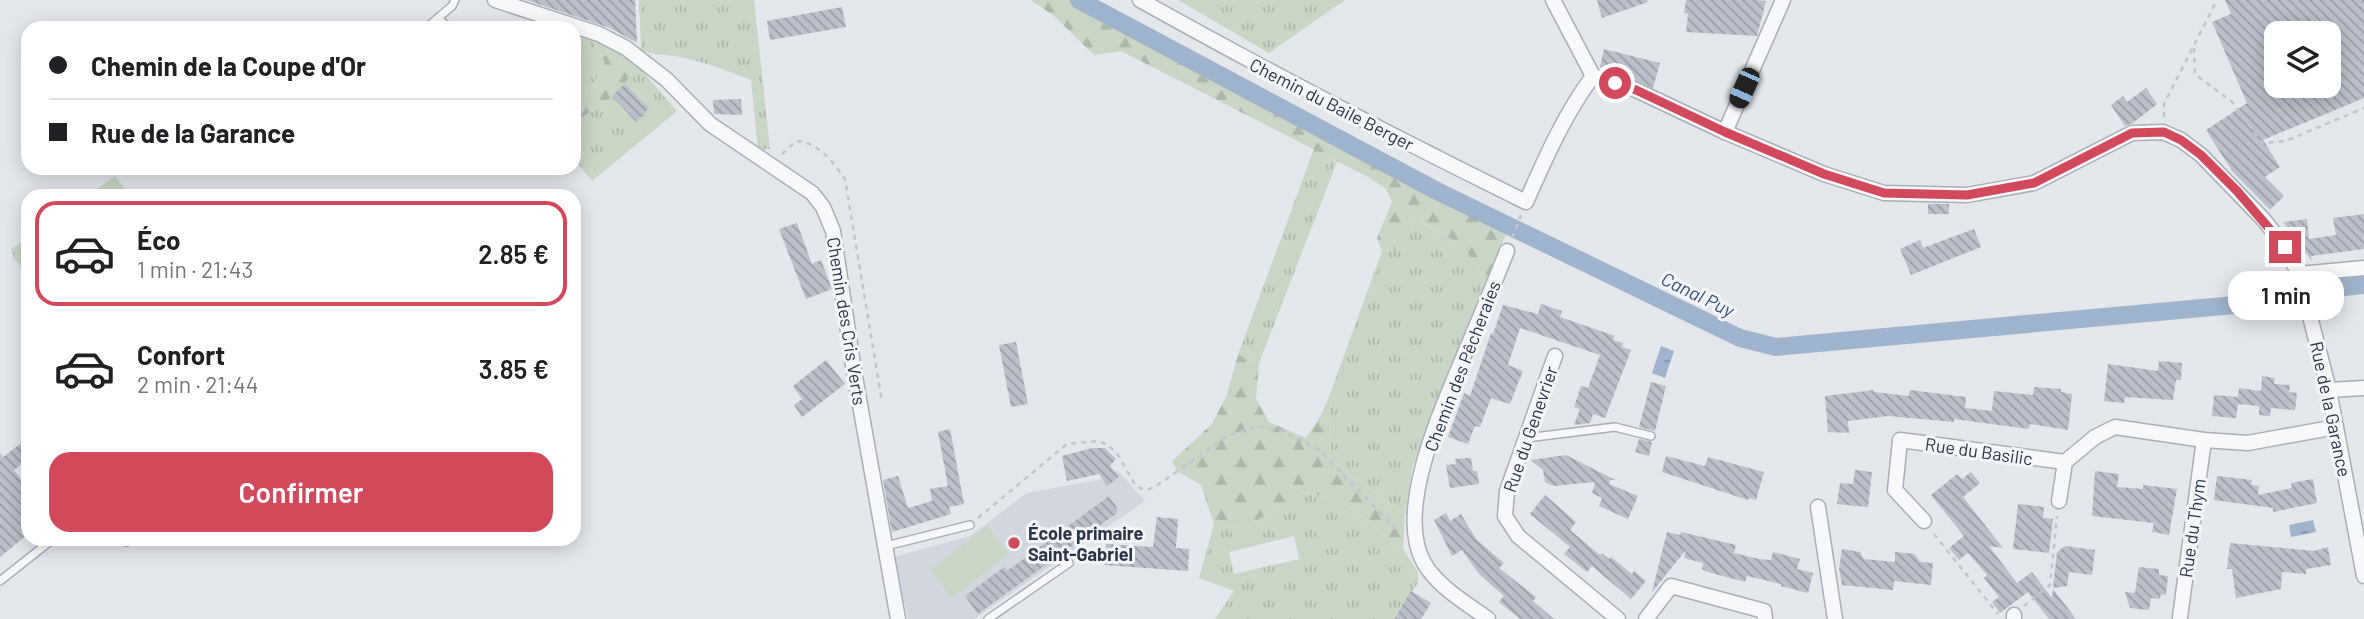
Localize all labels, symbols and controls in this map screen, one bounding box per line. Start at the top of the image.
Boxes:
map controls [2264,21,2341,98]
button: layers [2264,21,2341,98]
text: Chemin de la Coupe d'Or [91,50,366,81]
street label: Chemin du Baile Berger [1246,53,1418,155]
car [1726,65,1763,111]
route start [1599,67,1631,99]
text: Rue de la Garance [91,117,295,148]
icon: car [53,222,116,285]
text: Éco [137,224,180,255]
route end [2269,231,2301,263]
street label: Chemin des Cris Verts [823,235,871,407]
text: 2.85 € [478,238,549,269]
text: 1 min · 21:43 [137,255,253,283]
water label: Canal Puy [1658,267,1739,322]
callout: 1 min [2227,272,2343,320]
street label: Chemin des Pêcheraies [1419,277,1505,455]
text: 1 min [2261,281,2311,309]
icon: car [53,337,116,400]
text: Confort [137,339,225,370]
street label: Rue de la Garance [2306,339,2356,479]
text: 3.85 € [479,353,549,384]
street label: Rue du Genevrier [1498,362,1562,495]
text: 2 min · 21:44 [137,370,258,398]
street label: Rue du Basilic [1924,433,2034,469]
button: Confirmer [49,452,553,532]
street label: Rue du Thym [2174,477,2210,579]
place label: École primaire Saint-Gabriel [1028,522,1143,565]
marker: École primaire Saint-Gabriel [1006,535,1022,551]

